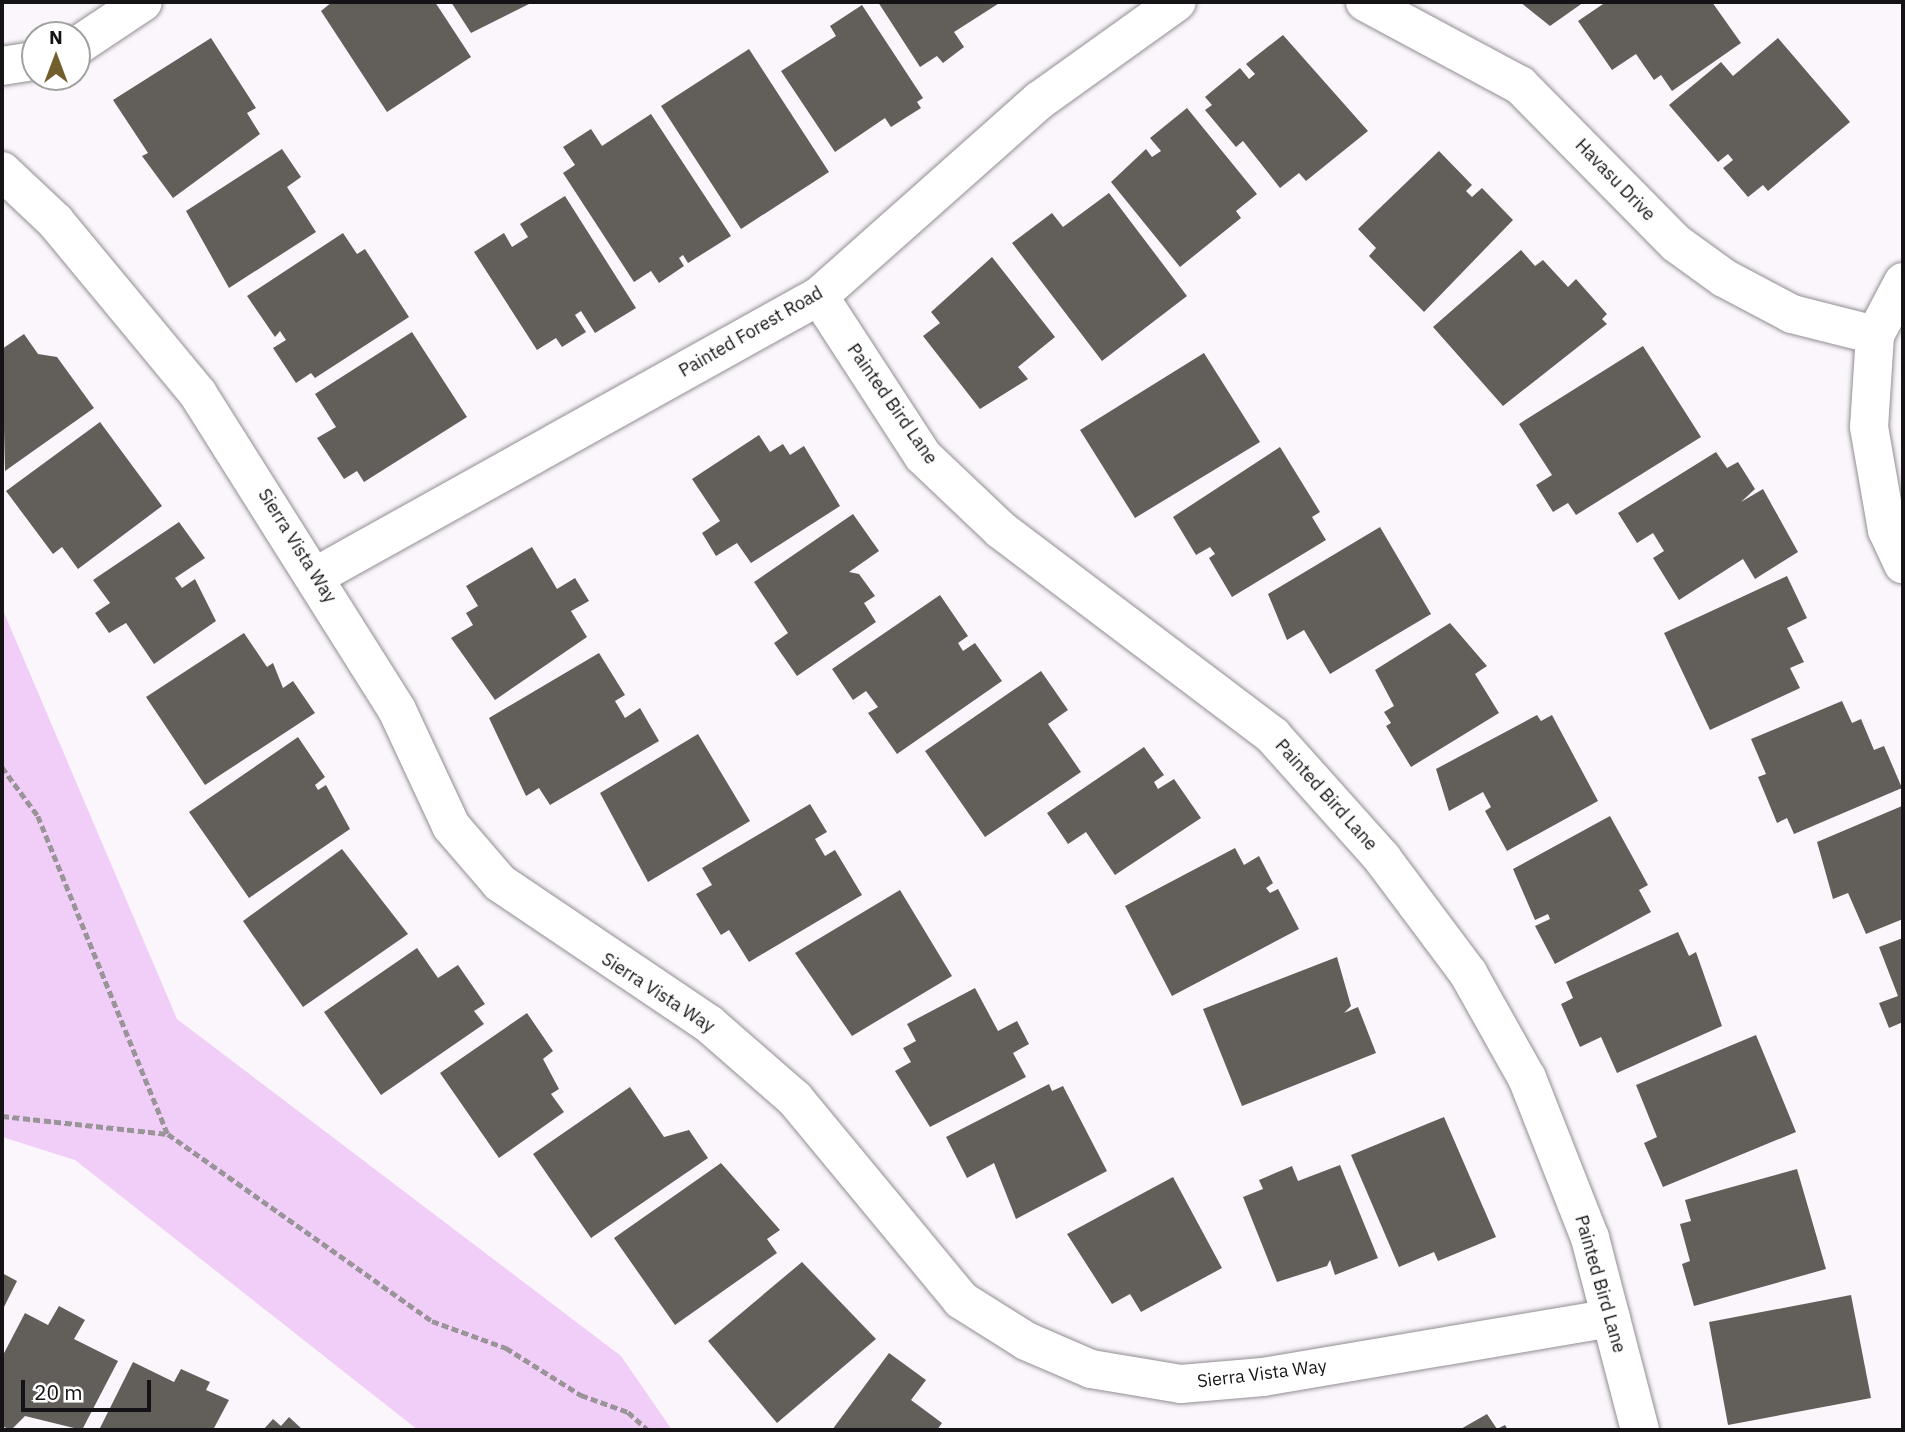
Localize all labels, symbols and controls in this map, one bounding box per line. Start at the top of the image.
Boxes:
north arrow [21,21,91,91]
text: N [49,25,63,49]
street label: Havasu Drive [1571,135,1659,225]
street label: Painted Forest Road [675,282,827,382]
street label: Painted Bird Lane [842,340,942,468]
street label: Sierra Vista Way [253,485,341,607]
street label: Painted Bird Lane [1270,735,1382,855]
street label: Sierra Vista Way [597,948,719,1038]
street label: Painted Bird Lane [1570,1213,1630,1355]
street label: Sierra Vista Way [1196,1355,1328,1393]
scale bar [24,1366,154,1410]
text: 20 m [34,1378,83,1406]

